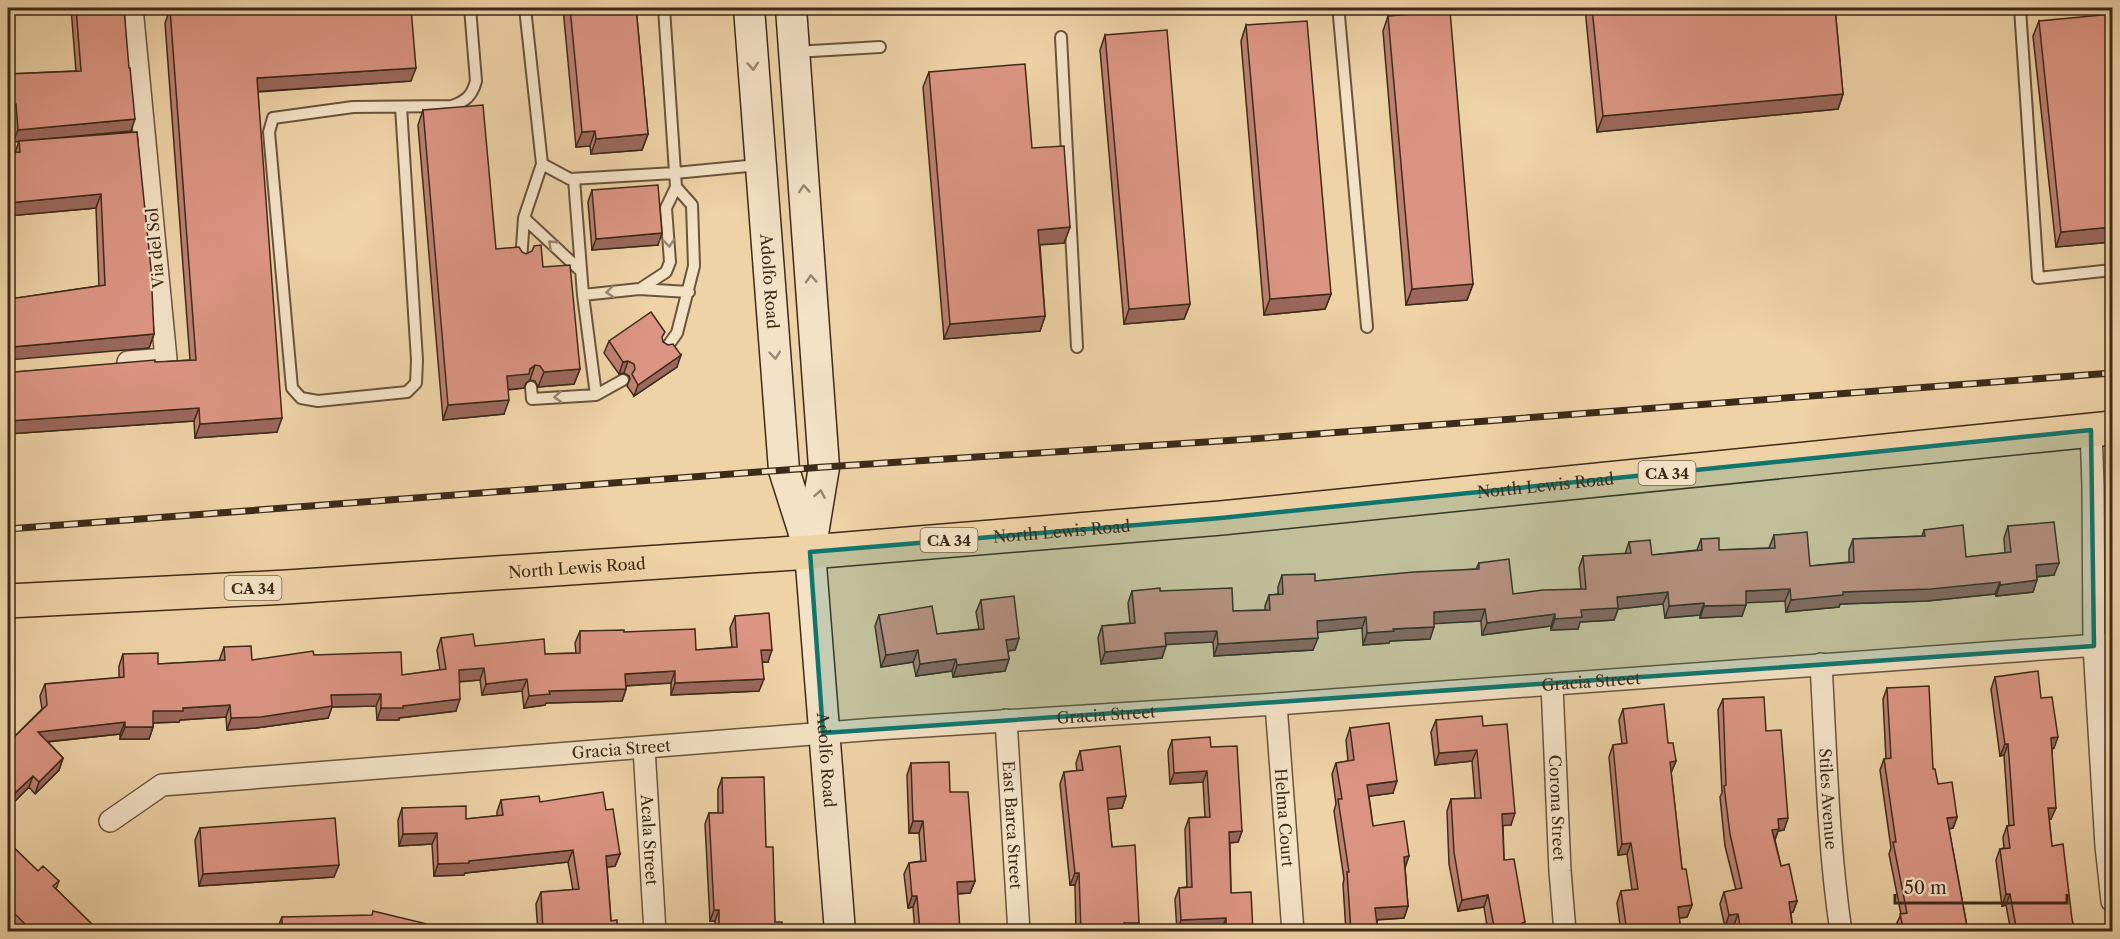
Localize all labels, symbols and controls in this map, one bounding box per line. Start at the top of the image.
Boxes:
one-way arrow [746,61,759,70]
one-way arrow [798,184,811,194]
street label: Via del Sol [141,207,169,290]
street label: Adolfo Road [756,232,783,330]
one-way arrow [662,238,675,247]
one-way arrow [549,240,559,251]
one-way arrow [804,274,817,283]
one-way arrow [605,285,614,298]
one-way arrow [768,351,781,360]
one-way arrow [554,390,563,403]
road number: CA 34 [1638,461,1696,485]
street label: North Lewis Road [1476,468,1615,502]
one-way arrow [813,489,826,499]
street label: North Lewis Road [992,516,1131,547]
road number: CA 34 [920,528,978,552]
street label: North Lewis Road [508,553,646,582]
road number: CA 34 [224,576,282,600]
street label: Gracia Street [1541,668,1641,695]
street label: Gracia Street [1056,702,1157,728]
street label: Adolfo Road [813,711,840,808]
street label: Gracia Street [571,735,672,763]
street label: Stiles Avenue [1815,748,1842,850]
street label: Corona Street [1545,754,1570,862]
street label: East Barca Street [999,760,1026,890]
street label: Helma Court [1271,768,1298,868]
street label: Acala Street [637,793,662,886]
scale bar [1895,867,2068,905]
text: 50 m [1904,877,1947,899]

